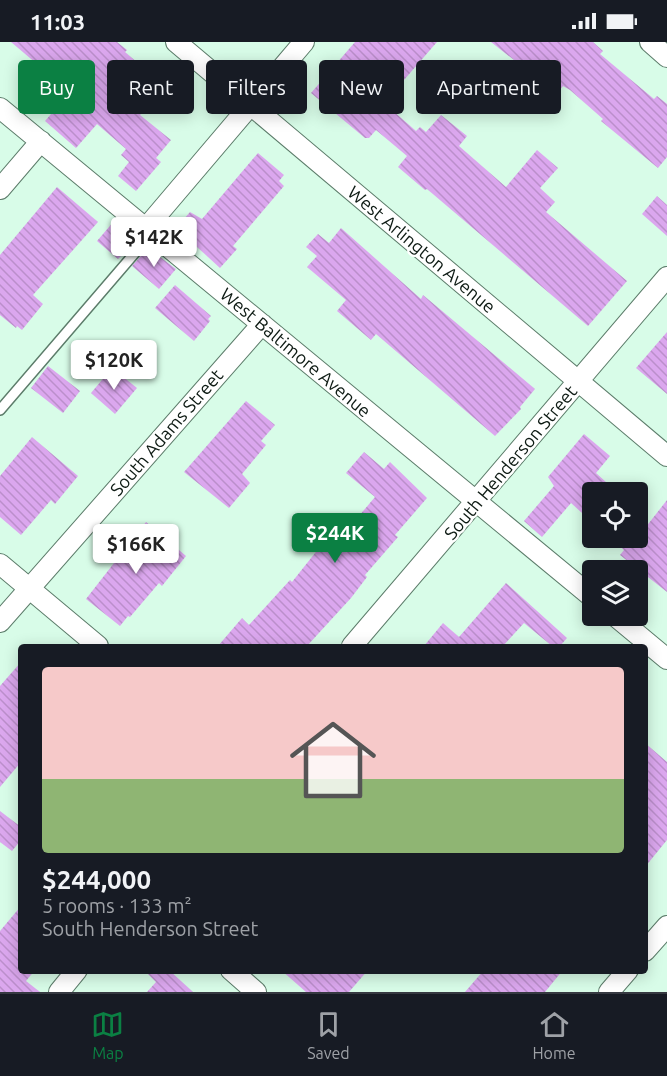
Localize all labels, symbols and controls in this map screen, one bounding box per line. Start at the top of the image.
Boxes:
text: 11:03 [30,9,85,34]
chip: Buy [18,60,95,114]
chip: Rent [107,60,194,114]
chip: Filters [206,60,307,114]
chip: New [319,60,404,114]
chip: Apartment [416,60,561,114]
street label: West Arlington Avenue [344,182,500,316]
pin: $142K [112,217,196,268]
text: $142K [125,225,183,248]
street label: West Baltimore Avenue [217,283,375,421]
pin: $120K [72,340,156,391]
text: $120K [85,348,143,371]
street label: South Adams Street [106,365,226,499]
street label: South Henderson Street [440,381,580,543]
map controls [582,482,648,626]
button: locate [582,482,648,548]
pin: $244K [293,513,377,564]
text: $244K [306,521,364,544]
pin: $166K [94,524,178,575]
text: $166K [107,532,165,555]
button: layers [582,560,648,626]
icon: home [279,706,387,814]
text: $244,000 [42,865,151,894]
text: 5 rooms · 133 m² [42,894,192,917]
text: South Henderson Street [42,917,258,940]
tab: Map [91,1008,124,1062]
tab: Saved [307,1008,350,1062]
tab: Home [532,1008,576,1062]

